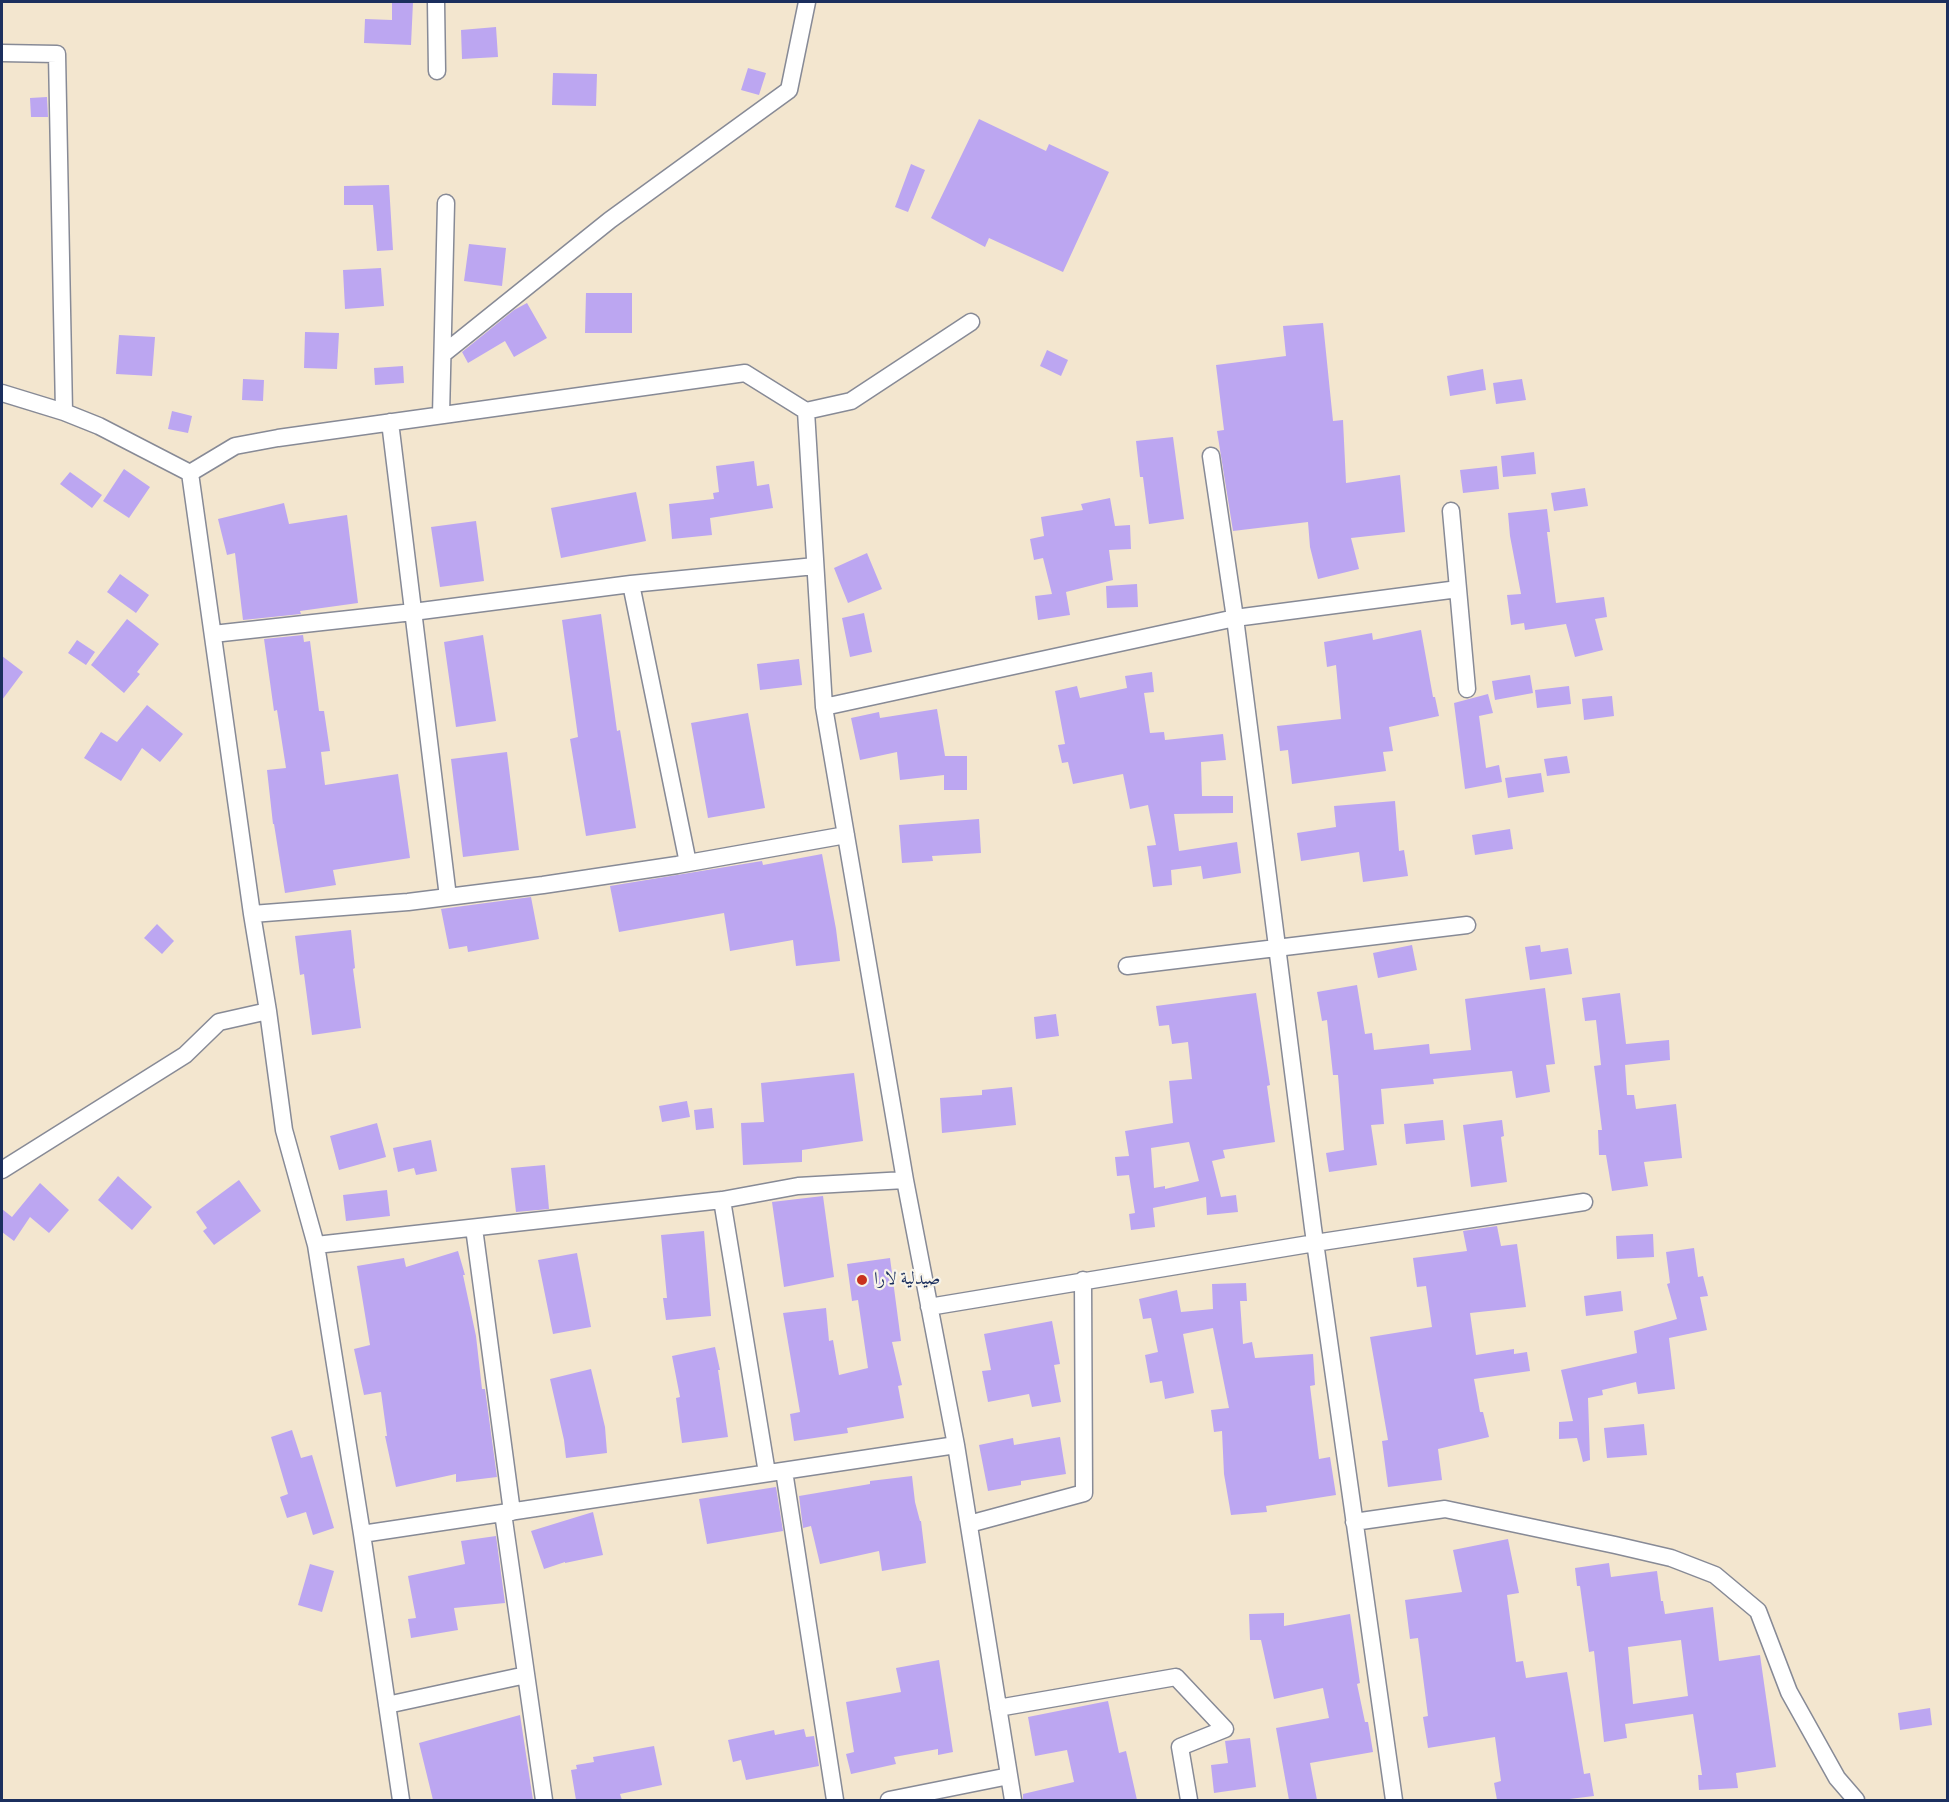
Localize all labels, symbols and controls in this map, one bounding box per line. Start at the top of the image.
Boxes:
place label: صيدلية لارا [874,1269,940,1291]
marker: صيدلية لارا [855,1273,869,1287]

